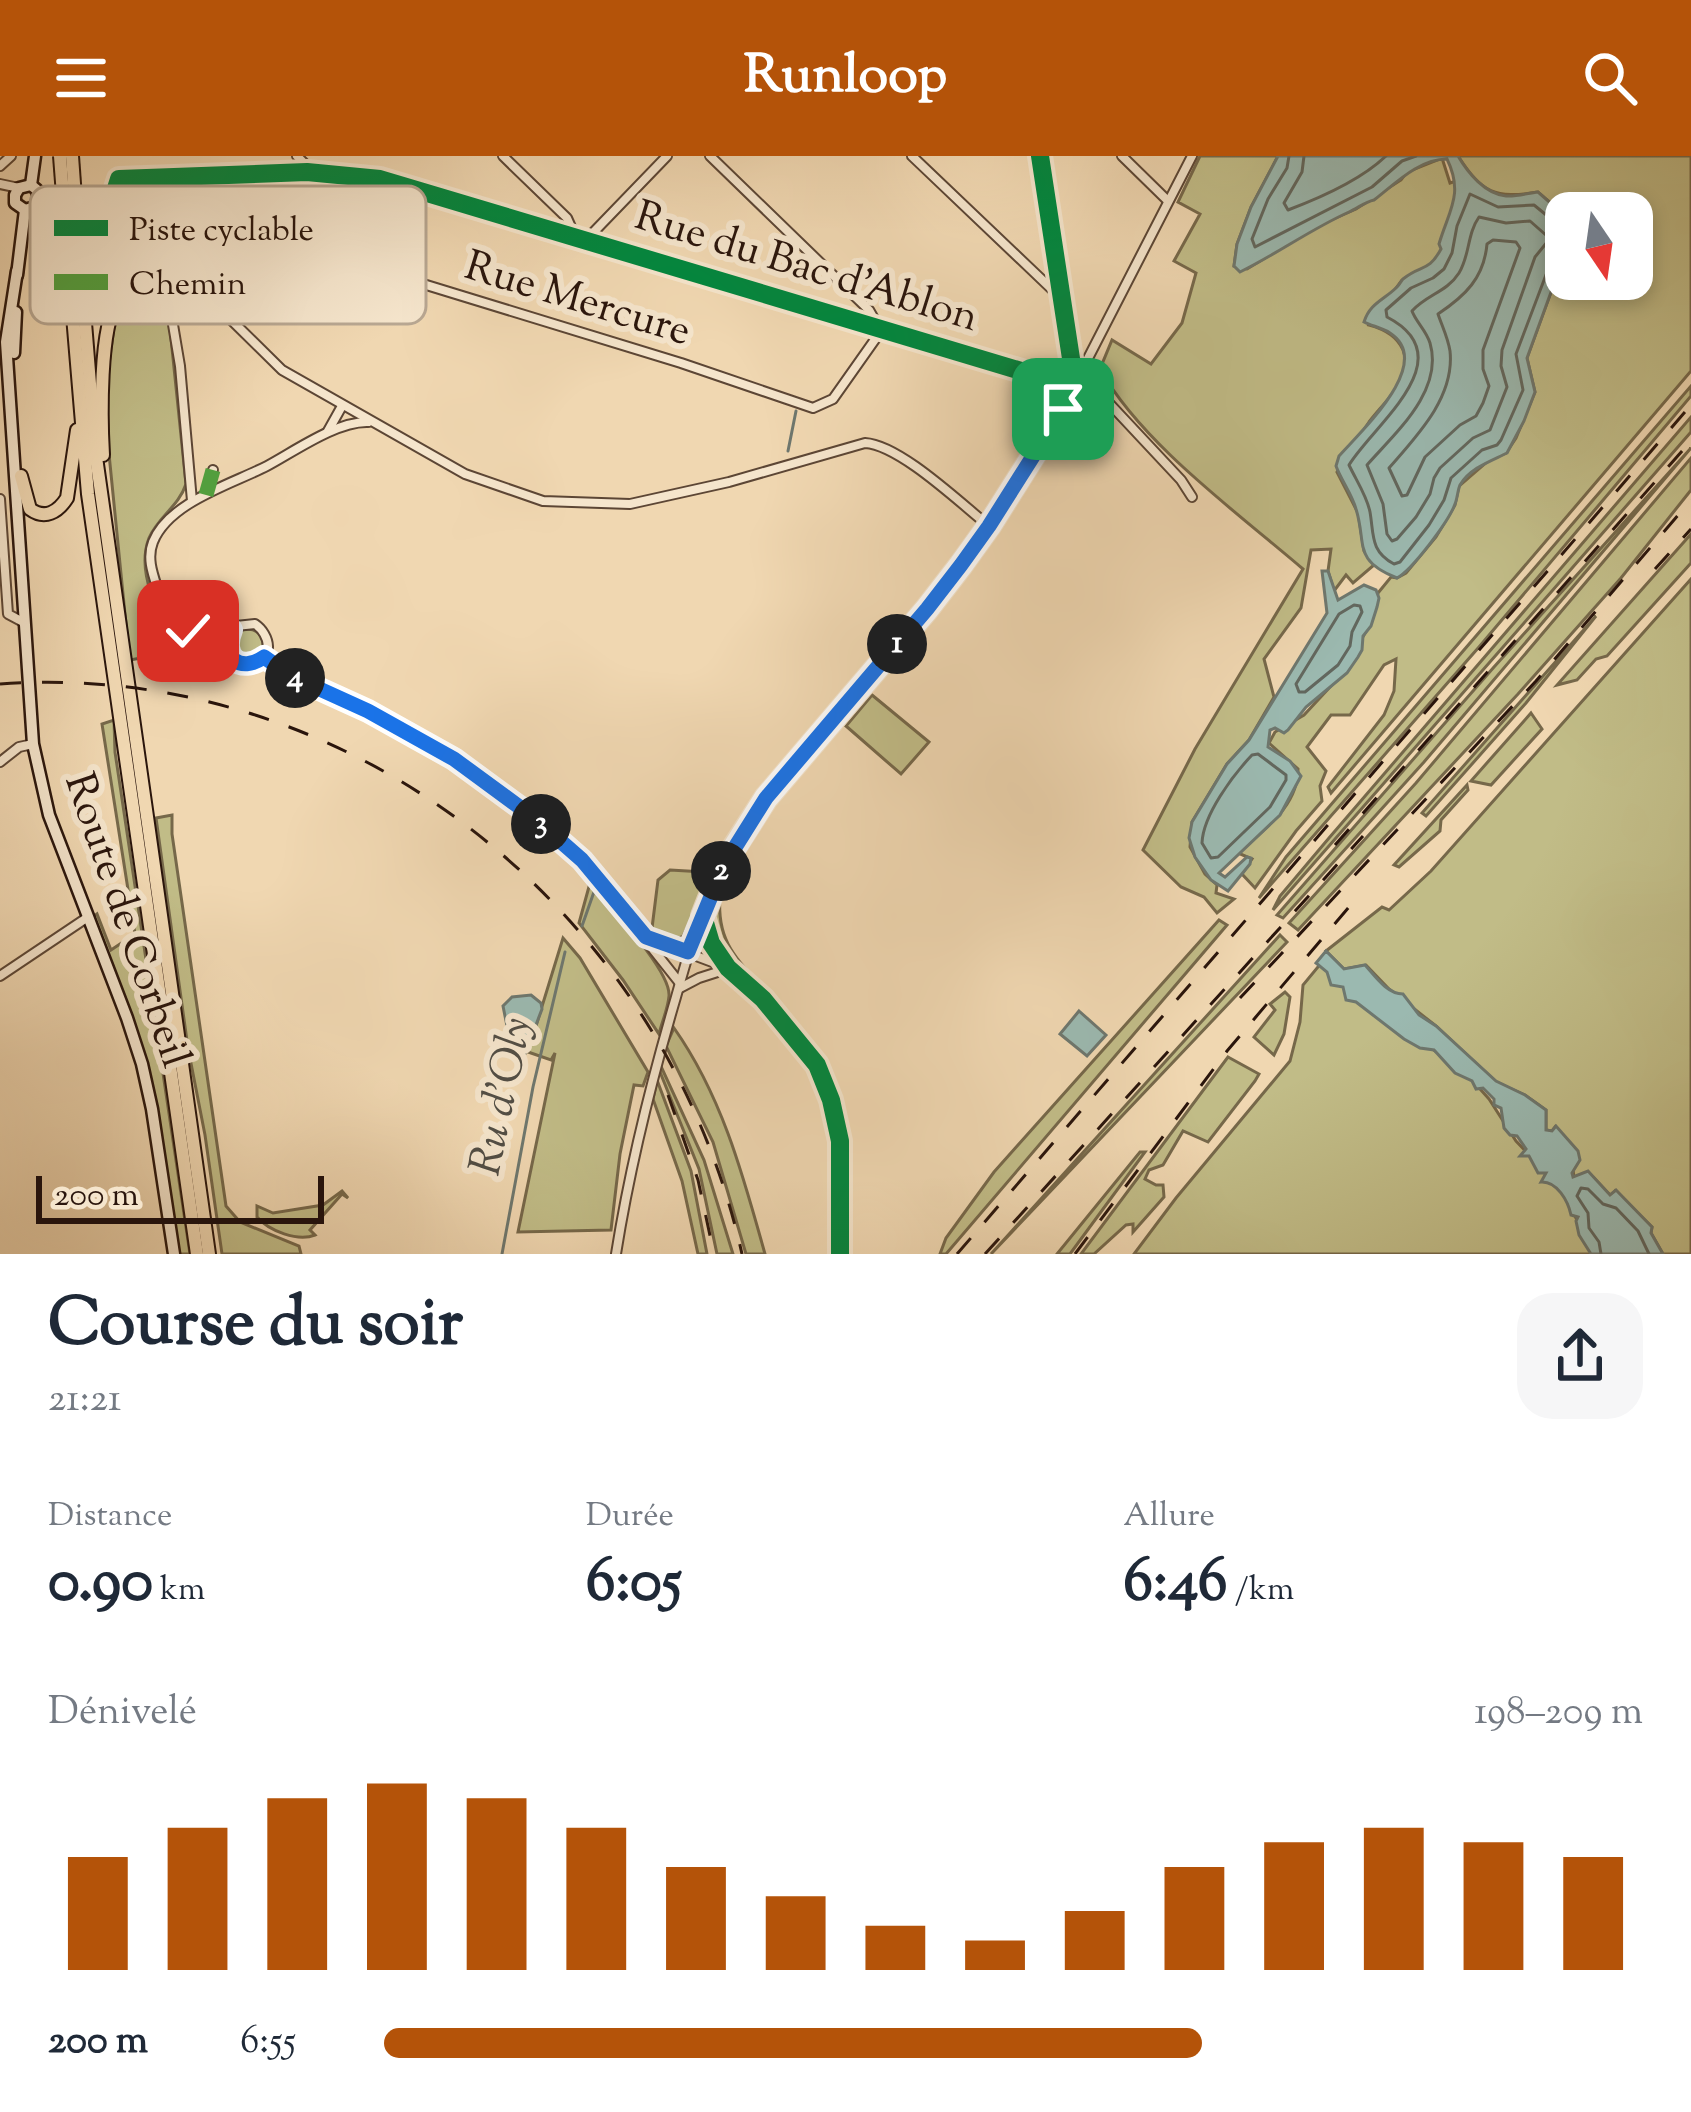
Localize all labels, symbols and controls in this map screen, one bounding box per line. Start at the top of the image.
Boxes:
text: Runloop [744,39,947,117]
icon: menu [48,45,114,111]
icon: search [1577,45,1643,111]
legend [30,186,426,324]
street label: Rue du Bac d'Ablon [627,188,985,350]
north arrow [1545,192,1653,300]
map controls [1545,192,1653,300]
text: Piste cyclable [129,208,314,256]
street label: Rue Mercure [457,238,697,364]
text: Chemin [129,262,246,310]
pin [1012,358,1114,460]
icon: arrive [1030,376,1096,442]
pin [137,580,239,682]
icon: check [155,598,221,664]
pin: 1 [867,614,927,674]
text: 1 [891,620,903,668]
pin: 4 [265,648,325,708]
text: 4 [287,654,303,702]
street label: Route de Corbeil [46,766,204,1076]
pin: 3 [511,794,571,854]
text: 3 [534,800,548,848]
pin: 2 [691,841,751,901]
text: 2 [713,847,729,895]
water label: Ru d'Oly [456,1012,552,1182]
scale bar [36,1170,324,1223]
text: 200 m [54,1173,139,1221]
text: Course du soir [48,1280,463,1375]
button: share [1517,1293,1643,1419]
text: 21:21 [48,1373,121,1429]
text: Distance [48,1493,172,1541]
text: Durée [586,1493,674,1541]
text: Allure [1123,1493,1215,1541]
text: 0.90 [48,1541,153,1628]
text: 6:05 [586,1541,682,1628]
text: 6:46 [1123,1541,1228,1628]
text: km [153,1567,205,1615]
text: /km [1228,1567,1294,1615]
text: Dénivelé [48,1686,197,1742]
text: 198–209 m [1474,1686,1643,1742]
text: 200 m [48,2015,148,2071]
text: 6:55 [240,2015,296,2071]

